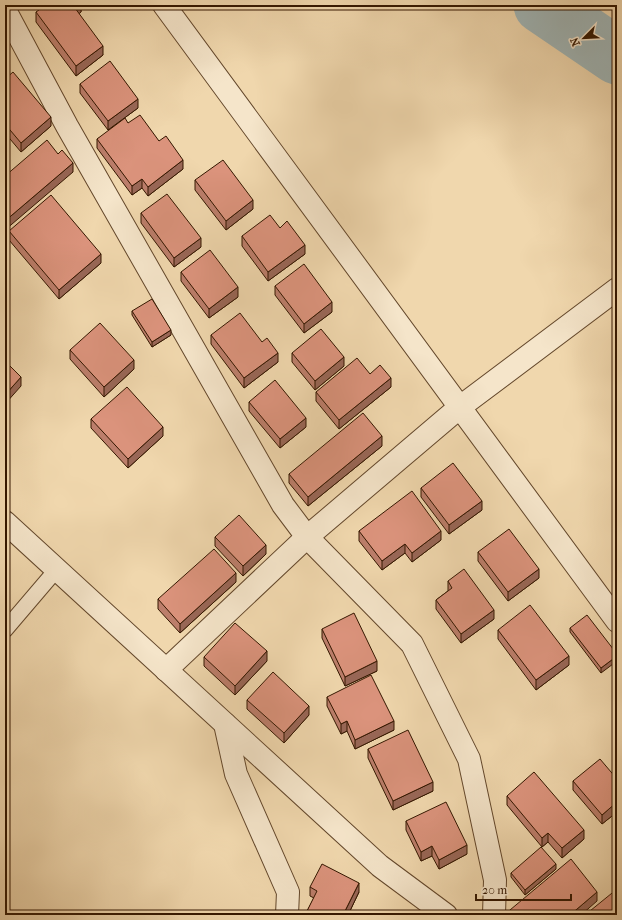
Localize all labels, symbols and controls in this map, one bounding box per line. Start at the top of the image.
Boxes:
north arrow [564,18,604,58]
text: N [567,35,583,48]
scale bar [476,876,571,902]
text: 20 m [482,883,507,897]

